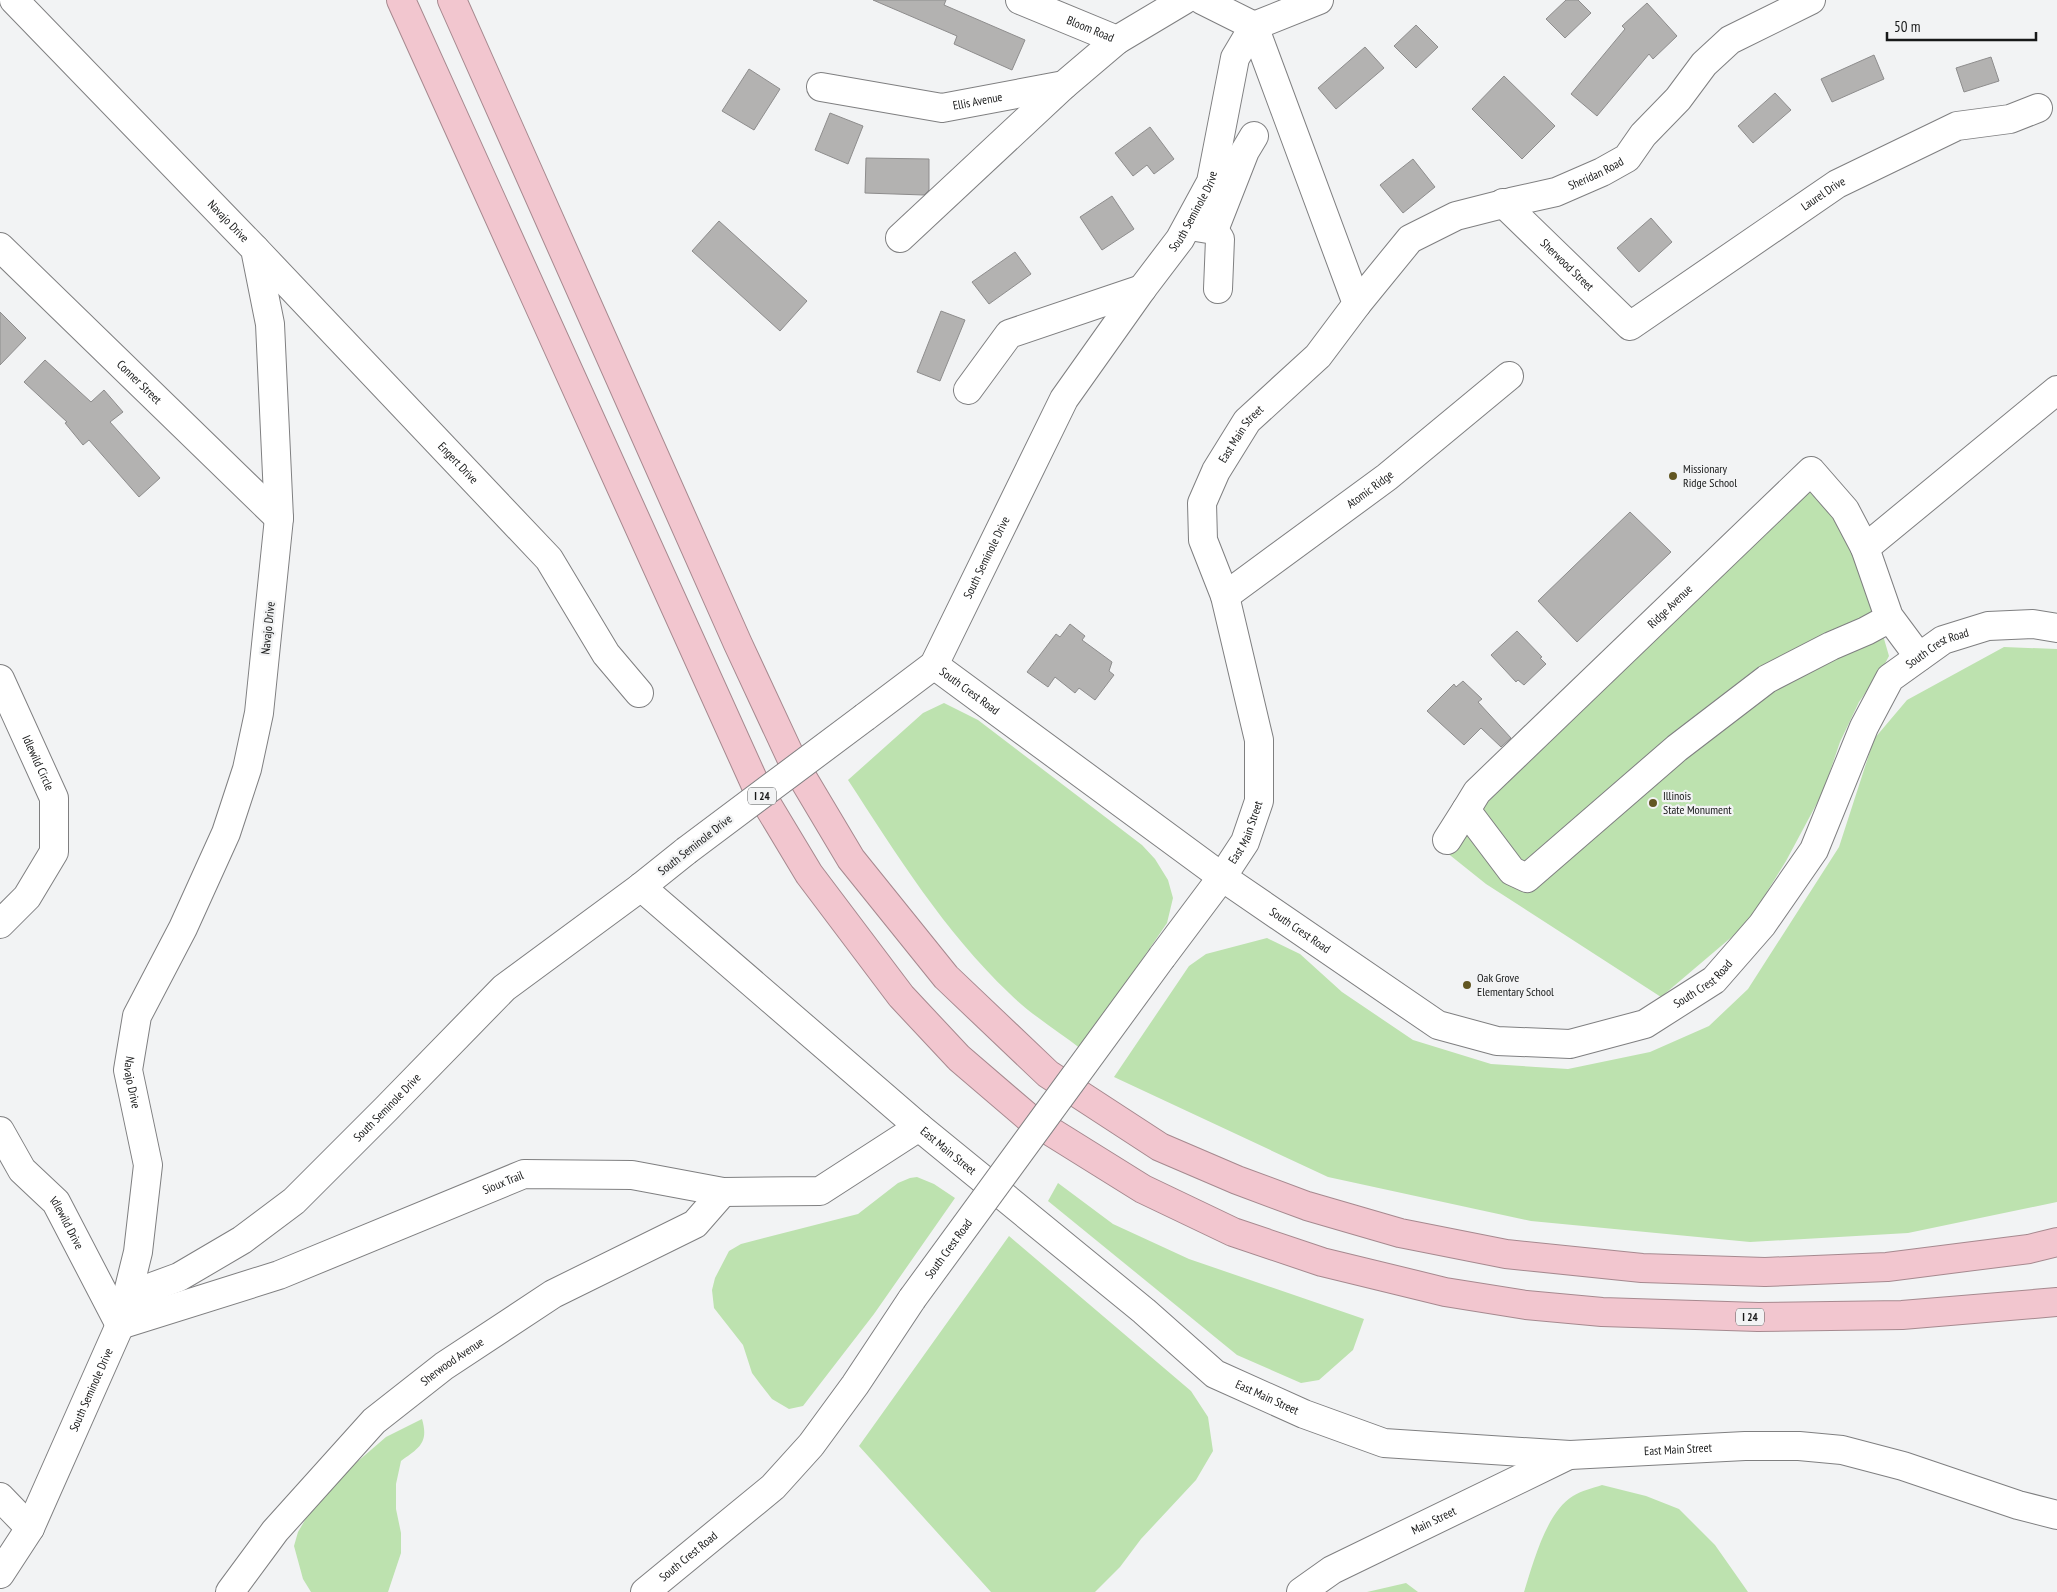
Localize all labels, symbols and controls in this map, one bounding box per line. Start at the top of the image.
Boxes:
scale bar [1887,10,2036,42]
street label: Bloom Road [1065,12,1116,45]
text: 50 m [1894,17,1920,36]
street label: Ellis Avenue [951,89,1003,113]
street label: Sheridan Road [1566,154,1626,193]
street label: South Seminole Drive [1165,170,1220,254]
street label: Laurel Drive [1798,173,1848,214]
street label: Navajo Drive [205,197,252,245]
street label: Sherwood Street [1537,235,1598,294]
street label: Conner Street [114,357,166,407]
street label: East Main Street [1215,401,1267,465]
street label: Engert Drive [435,439,482,487]
place label: Missionary Ridge School [1683,461,1737,490]
street label: Atomic Ridge [1343,467,1396,511]
marker: Missionary Ridge School [1667,470,1679,482]
street label: South Seminole Drive [960,514,1013,601]
street label: Ridge Avenue [1644,581,1695,631]
street label: Navajo Drive [257,601,278,655]
street label: South Crest Road [1902,624,1970,671]
street label: South Crest Road [937,664,1003,718]
street label: Idlewild Circle [19,732,58,793]
road number: I 24 [748,788,776,804]
place label: Illinois State Monument [1663,788,1732,817]
marker: Illinois State Monument [1647,797,1659,809]
street label: East Main Street [1225,798,1266,867]
street label: South Seminole Drive [655,811,735,878]
street label: South Crest Road [1267,904,1334,956]
street label: South Crest Road [1671,956,1735,1011]
place label: Oak Grove Elementary School [1477,970,1554,999]
marker: Oak Grove Elementary School [1461,979,1473,991]
street label: Navajo Drive [121,1055,144,1110]
street label: South Seminole Drive [350,1070,424,1144]
street label: East Main Street [918,1123,980,1178]
street label: Sioux Trail [480,1167,526,1197]
street label: Idlewild Drive [47,1193,87,1252]
street label: South Crest Road [921,1216,975,1282]
road number: I 24 [1736,1308,1764,1325]
street label: Sherwood Avenue [417,1334,486,1389]
street label: South Seminole Drive [66,1346,116,1434]
street label: East Main Street [1233,1376,1302,1418]
street label: East Main Street [1644,1440,1713,1458]
street label: Main Street [1409,1503,1459,1537]
street label: South Crest Road [656,1528,720,1584]

